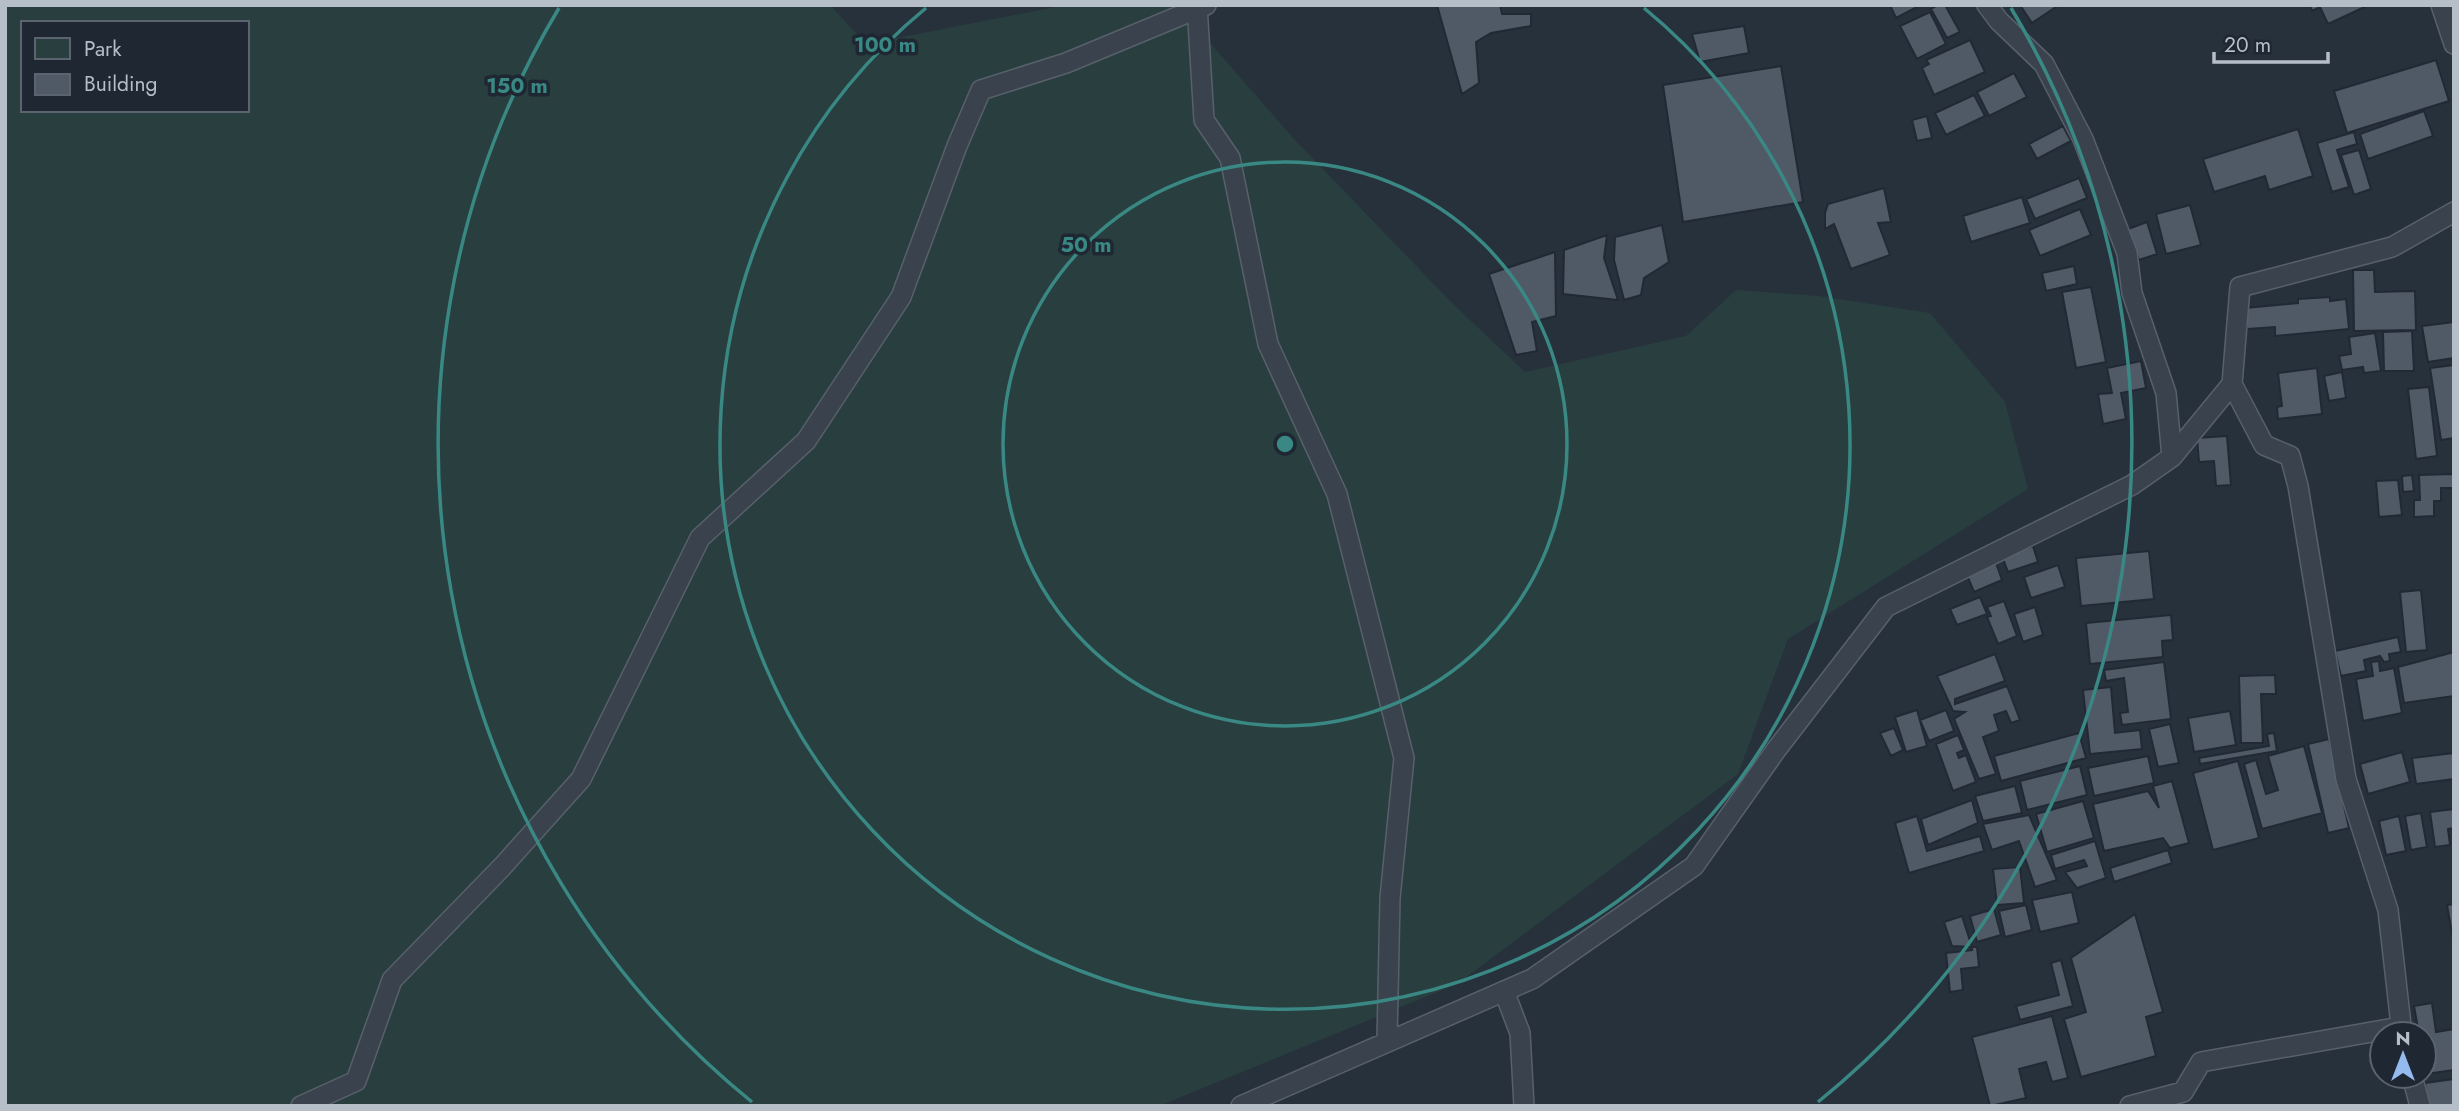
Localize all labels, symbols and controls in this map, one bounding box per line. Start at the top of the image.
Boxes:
legend [21,21,248,112]
scale bar [2214,21,2328,65]
text: 100 m [854,30,916,60]
text: 20 m [2224,30,2271,60]
text: Park [84,34,122,64]
text: Building [84,69,157,99]
text: 150 m [486,71,548,101]
text: 50 m [1061,230,1111,260]
centre of rings [1273,432,1297,456]
north arrow [2368,1020,2438,1090]
text: N [2395,1025,2411,1052]

